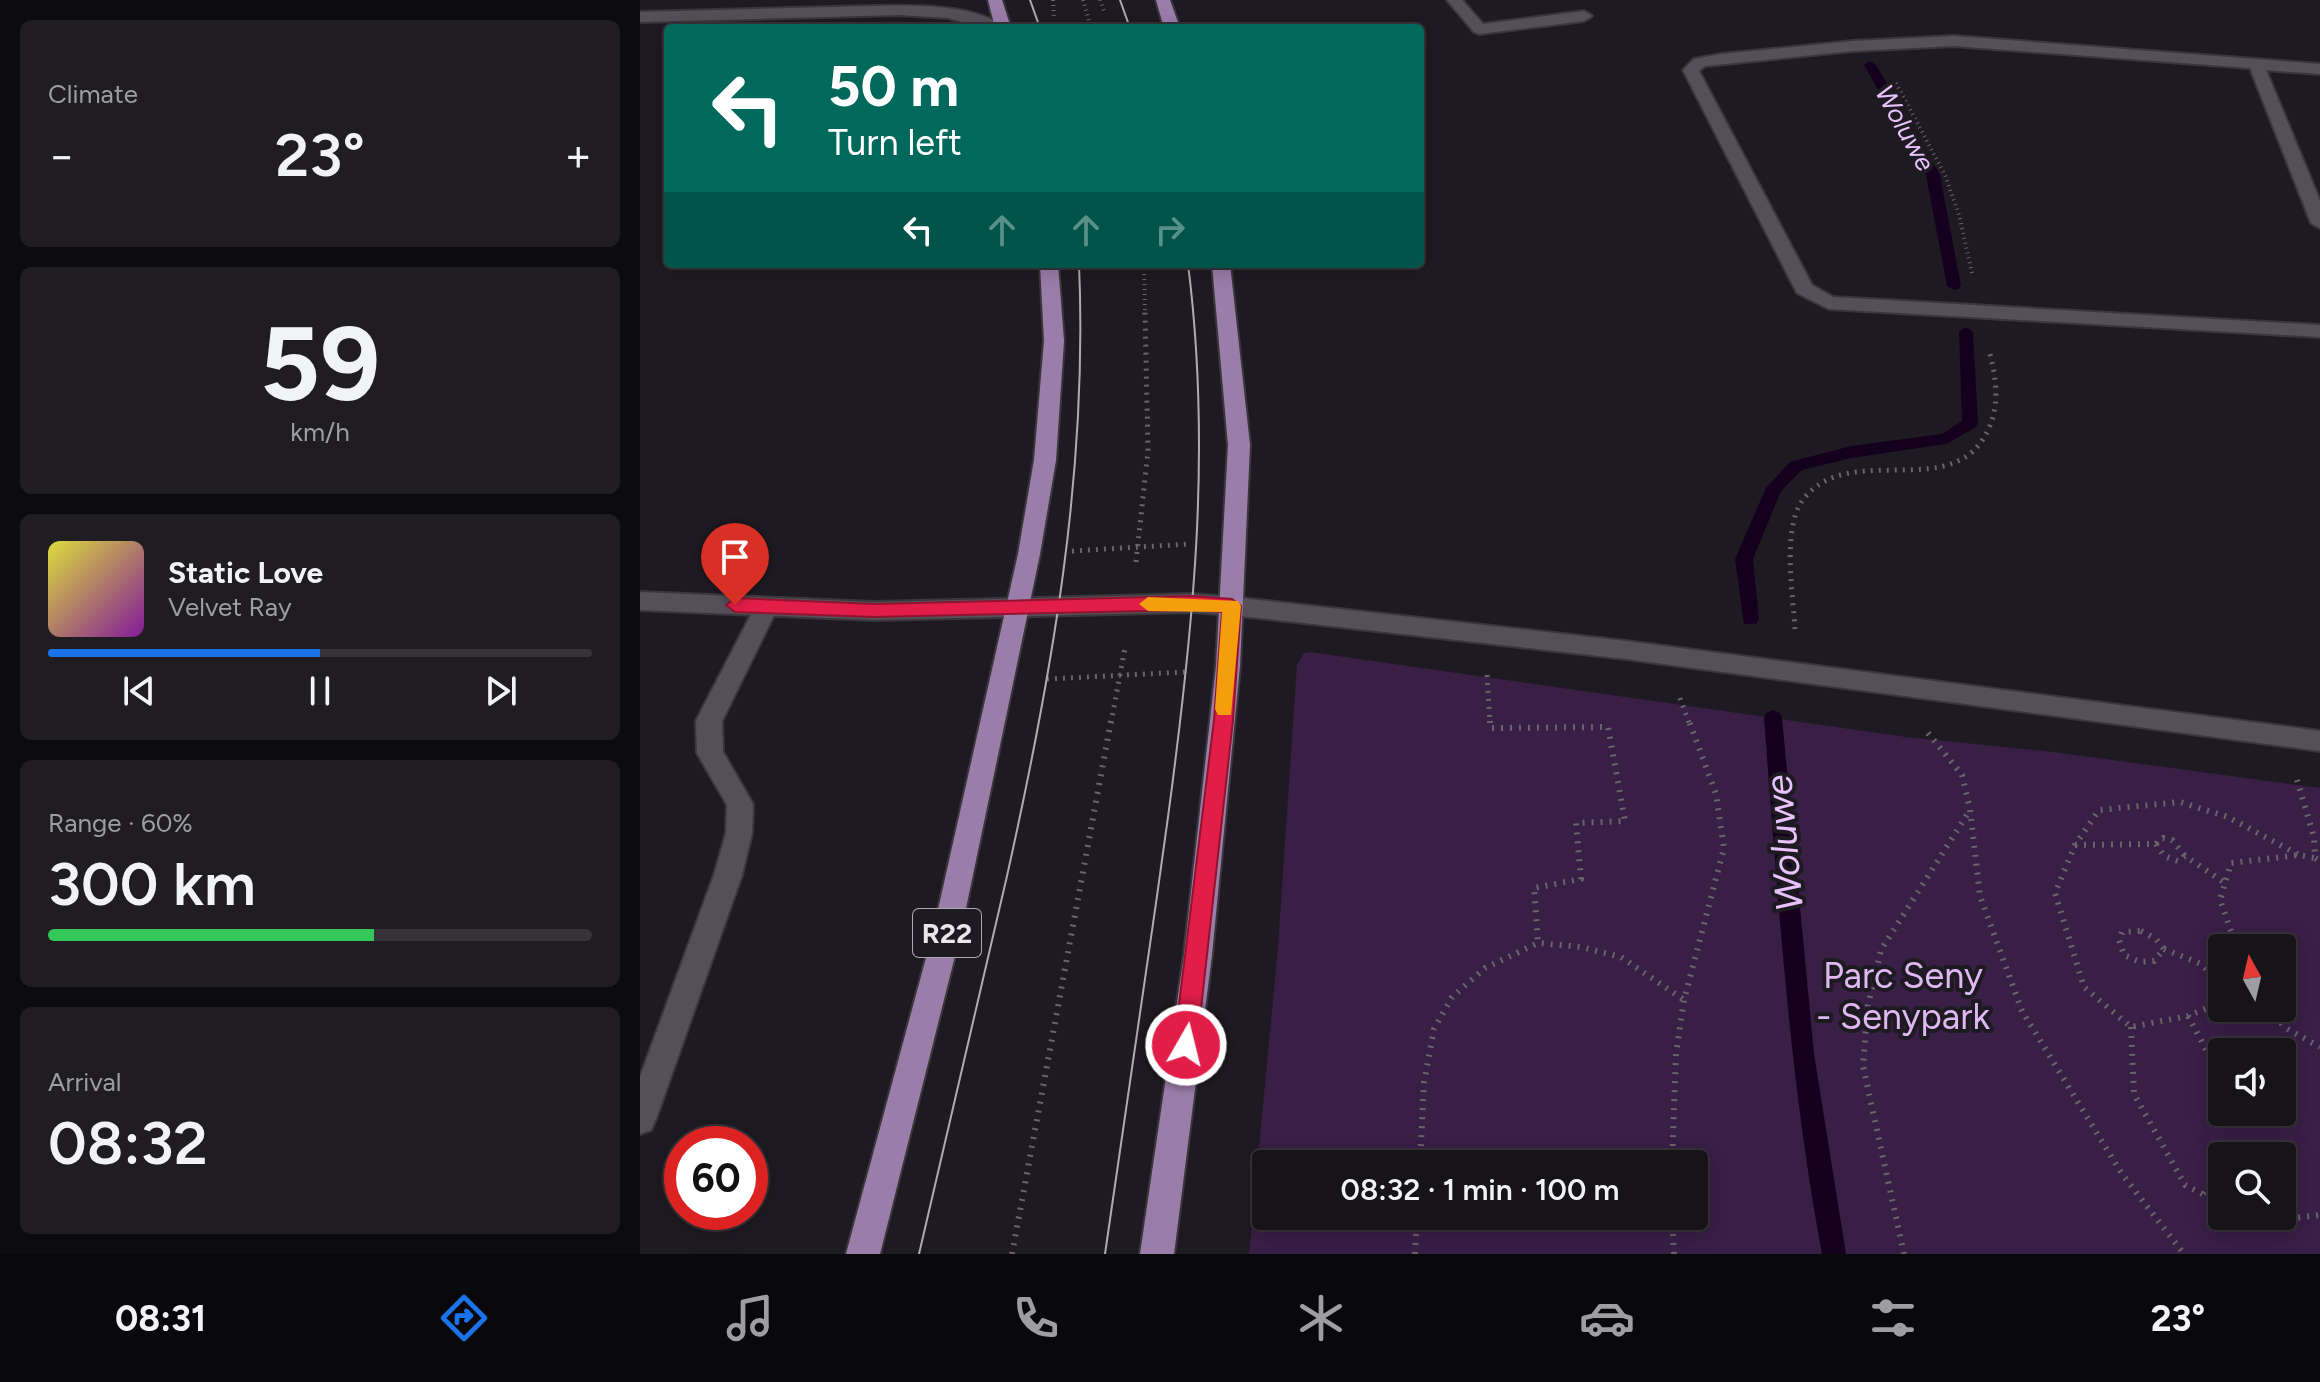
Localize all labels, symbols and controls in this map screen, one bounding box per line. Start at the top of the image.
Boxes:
text: 50 m [828,53,959,120]
icon: left [696,56,800,160]
text: Climate [48,78,138,110]
water label: Woluwe [1868,79,1942,177]
text: 23° [275,119,365,191]
text: Turn left [828,121,962,164]
text: − [48,129,75,182]
text: + [565,129,592,182]
icon: left [896,208,940,252]
icon: ahead [980,208,1024,252]
icon: ahead [1064,208,1108,252]
icon: right [1148,208,1192,252]
text: 59 [260,301,380,426]
text: km/h [290,416,350,448]
pin [701,523,769,605]
icon: arrive [713,535,757,579]
text: Static Love [168,554,323,591]
text: Velvet Ray [168,591,292,623]
icon: previous [117,669,161,713]
icon: pause [298,669,342,713]
icon: next [479,669,523,713]
water label: Woluwe [1755,773,1813,913]
text: Range · 60% [48,807,193,839]
text: 300 km [48,848,256,920]
road number: R22 [913,909,981,957]
north arrow [2208,934,2296,1022]
map controls [2208,934,2296,1230]
park label: Parc Seny - Senypark [1816,954,1990,1038]
position arrow [1144,1003,1228,1087]
button: sound [2208,1038,2296,1126]
text: Arrival [48,1066,121,1098]
text: 08:32 [48,1107,208,1179]
speed limit sign: 60 [664,1126,768,1230]
button: search [2208,1142,2296,1230]
text: 08:32 · 1 min · 100 m [1341,1171,1619,1208]
icon: directions [436,1290,492,1346]
icon: music [722,1290,778,1346]
icon: phone [1008,1290,1064,1346]
icon: climate [1293,1290,1349,1346]
icon: car [1579,1290,1635,1346]
icon: filters [1865,1290,1921,1346]
text: 08:31 [115,1297,206,1340]
text: 23° [2151,1297,2205,1340]

